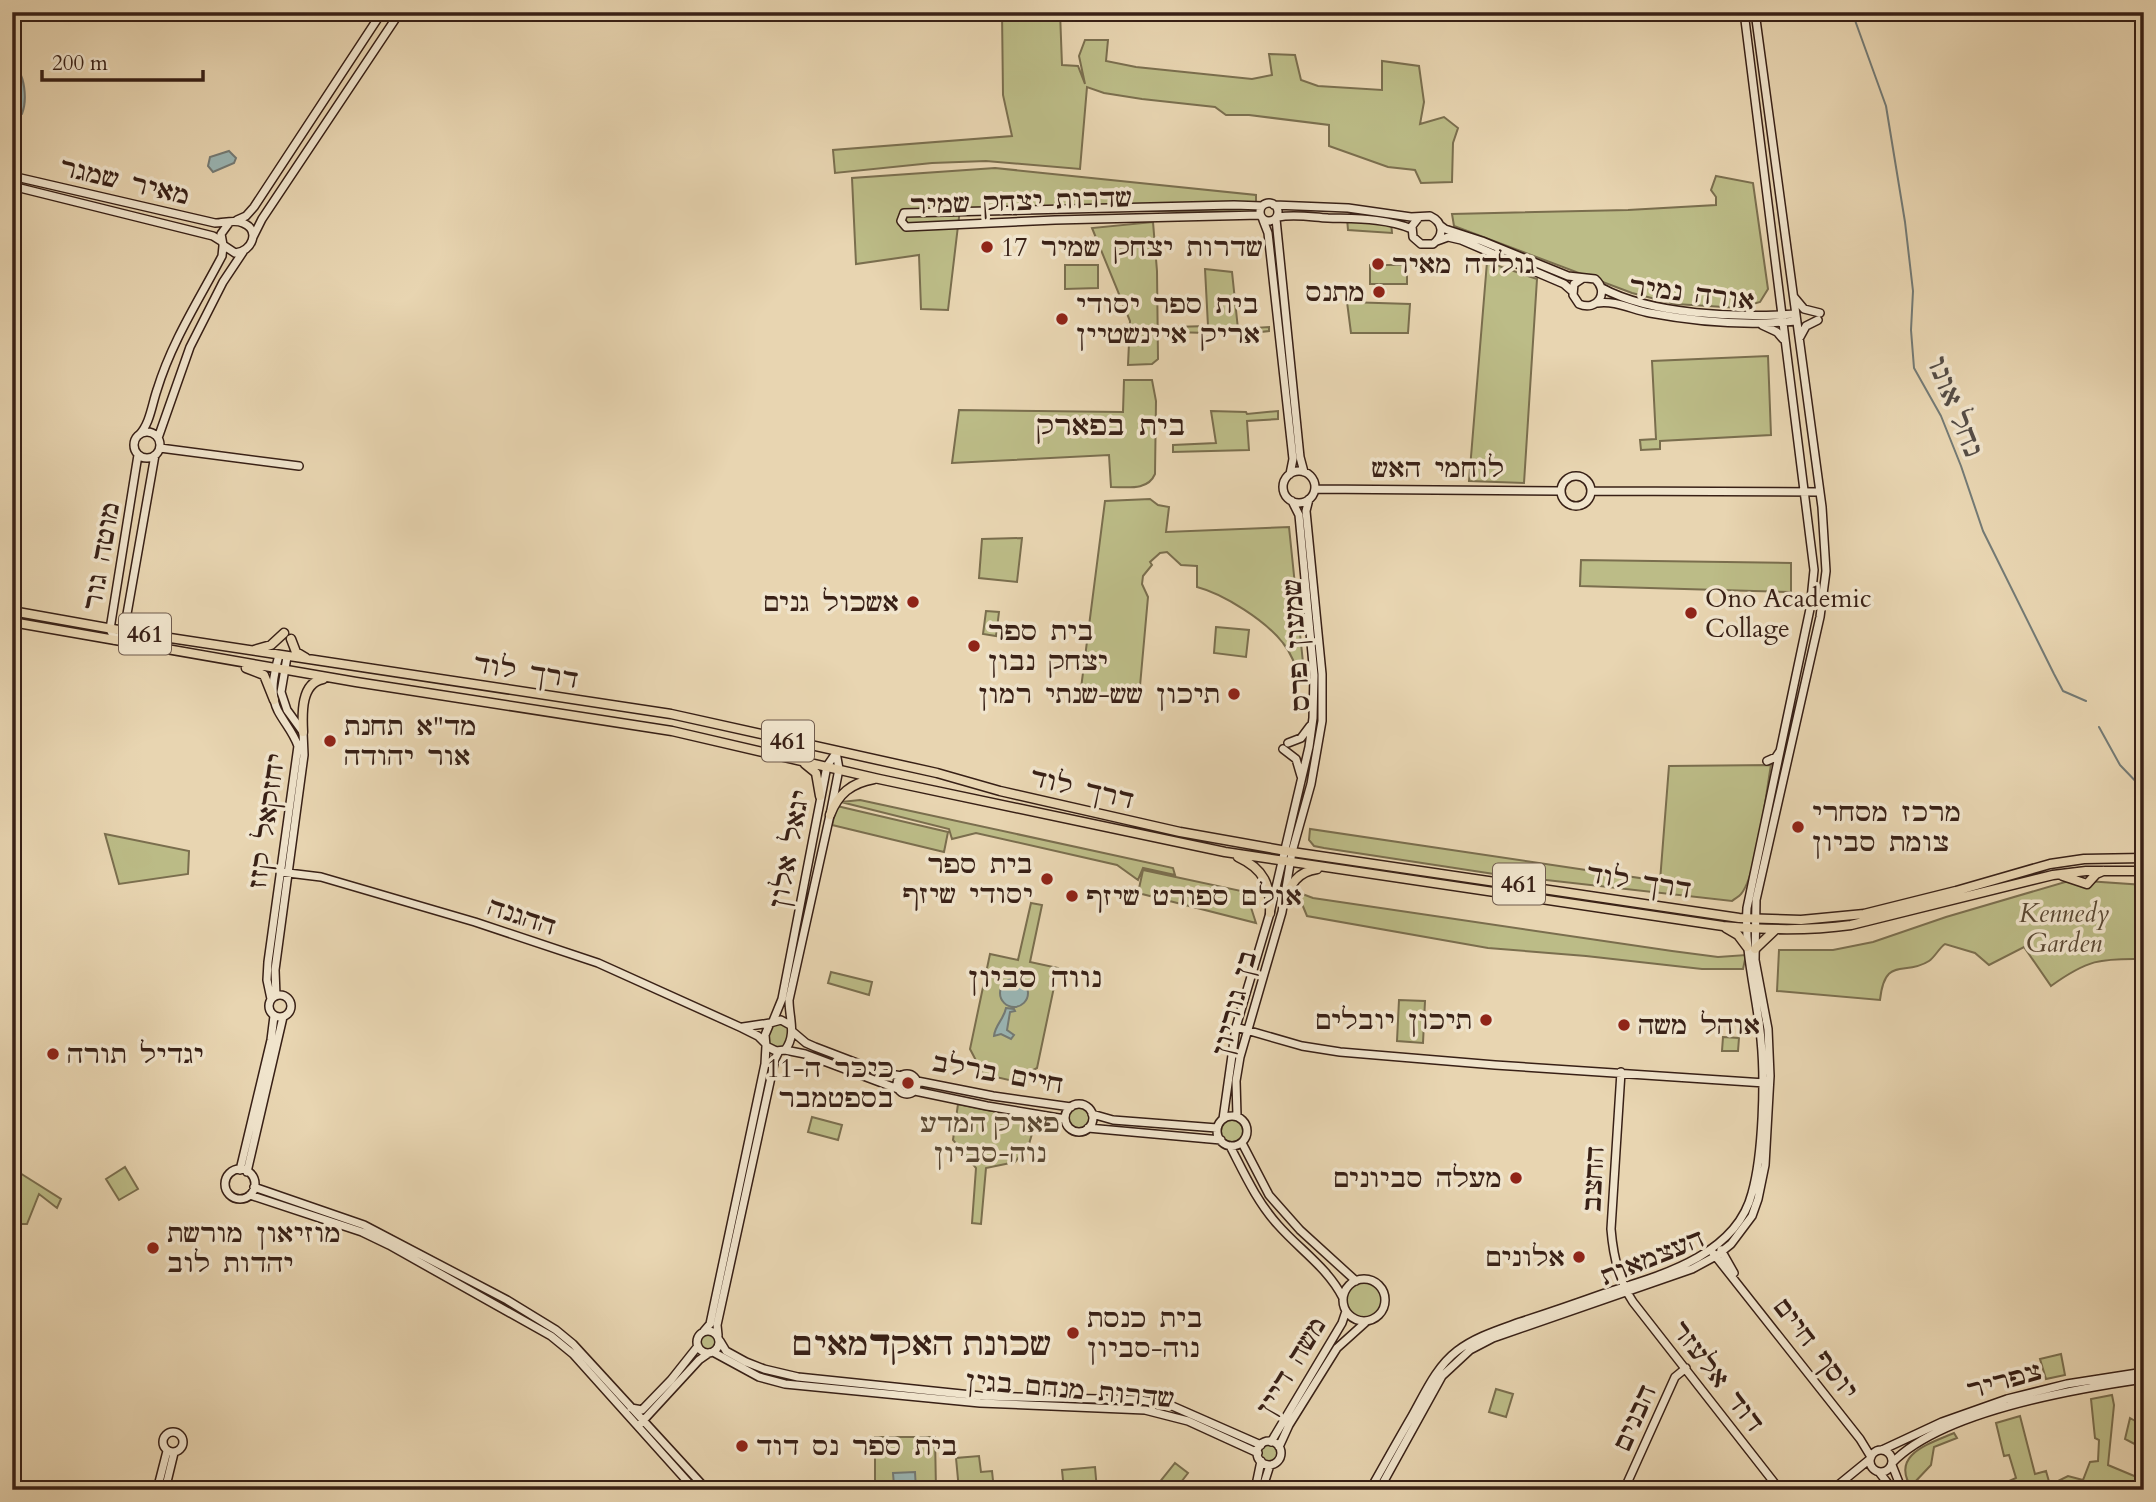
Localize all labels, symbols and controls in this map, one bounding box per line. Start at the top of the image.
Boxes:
scale bar [42,38,203,82]
text: 200 m [52,49,108,78]
street label: מאיר שמגר [56,150,193,213]
street label: שדרות יצחק שמיר [909,180,1133,223]
place label: שדרות יצחק שמיר 17 [1001,230,1263,265]
marker: שדרות יצחק שמיר 17 [979,239,995,255]
place label: גולדה מאיר [1392,247,1535,282]
marker: גולדה מאיר [1370,256,1386,272]
street label: אורה נמיר [1627,268,1757,319]
place label: מתנס [1305,275,1365,310]
marker: מתנס [1371,284,1387,300]
place label: בית ספר יסודי אריק איינשטיין [1076,287,1260,352]
marker: בית ספר יסודי אריק איינשטיין [1054,311,1070,327]
water label: נחל אונו [1918,351,1992,462]
district label: בית בפארק [1036,407,1186,445]
street label: לוחמי האש [1372,451,1504,486]
street label: מוטה גור [75,499,128,613]
street label: שמעון פרס [1274,578,1319,712]
place label: Ono Academic Collage [1705,581,1872,646]
place label: אשכול גנים [762,585,899,620]
marker: אשכול גנים [905,594,921,610]
marker: Ono Academic Collage [1683,605,1699,621]
road number: 461 [119,614,171,654]
place label: בית ספר יצחק נבון [988,614,1108,679]
marker: בית ספר יצחק נבון [966,638,982,654]
street label: דרך לוד [471,646,581,697]
place label: תיכון שש-שנתי רמון [978,677,1220,712]
marker: תיכון שש-שנתי רמון [1226,686,1242,702]
place label: מד"א תחנת אור יהודה [344,709,477,774]
road number: 461 [762,720,814,762]
marker: מד"א תחנת אור יהודה [322,733,338,749]
street label: יחזקאל קזז [240,751,293,891]
street label: דרך לוד [1026,760,1137,817]
street label: יגאל אלון [761,787,818,912]
place label: מרכז מסחרי צומת סביון [1812,795,1961,860]
marker: מרכז מסחרי צומת סביון [1790,819,1806,835]
place label: בית ספר יסודי שיזף [902,847,1033,912]
street label: דרך לוד [1584,856,1694,907]
road number: 461 [1493,864,1545,904]
marker: בית ספר יסודי שיזף [1039,871,1055,887]
place label: אולם ספורט שיזף [1086,879,1302,914]
marker: אולם ספורט שיזף [1064,888,1080,904]
street label: ההגנה [483,889,561,944]
park label: Kennedy Garden [2019,896,2109,961]
street label: בן גוריון [1204,946,1265,1060]
district label: נווה סביון [968,959,1102,997]
place label: תיכון יובלים [1314,1003,1472,1038]
place label: אוהל משה [1638,1008,1760,1043]
marker: תיכון יובלים [1478,1012,1494,1028]
marker: אוהל משה [1616,1017,1632,1033]
place label: יגדיל תורה [67,1037,204,1072]
street label: חיים ברלב [930,1045,1066,1102]
marker: יגדיל תורה [45,1046,61,1062]
place label: כיכר ה-11 בספטמבר [766,1051,894,1116]
marker: כיכר ה-11 בספטמבר [900,1075,916,1091]
park label: פארק המדע נוה-סביון [920,1106,1060,1171]
street label: החצב [1574,1145,1613,1213]
place label: מעלה סביונים [1332,1161,1502,1196]
marker: מעלה סביונים [1508,1170,1524,1186]
place label: מוזיאון מורשת יהדות לוב [167,1216,341,1281]
street label: העצמאות [1595,1221,1709,1294]
marker: מוזיאון מורשת יהדות לוב [145,1240,161,1256]
place label: אלונים [1485,1240,1565,1275]
marker: אלונים [1571,1249,1587,1265]
street label: יוסף חיים [1765,1290,1866,1407]
place label: בית כנסת נוה-סביון [1087,1301,1203,1366]
street label: משה דיין [1248,1310,1335,1422]
street label: דוד אלעזר [1663,1313,1772,1439]
district label: שכונת האקדמאים [793,1322,1051,1367]
marker: בית כנסת נוה-סביון [1065,1325,1081,1341]
street label: צפריר [1963,1353,2046,1408]
street label: שדרות מנחם בגין [964,1363,1176,1416]
street label: הבנים [1604,1379,1665,1457]
place label: בית ספר נס דוד [756,1429,958,1464]
marker: בית ספר נס דוד [734,1438,750,1454]

